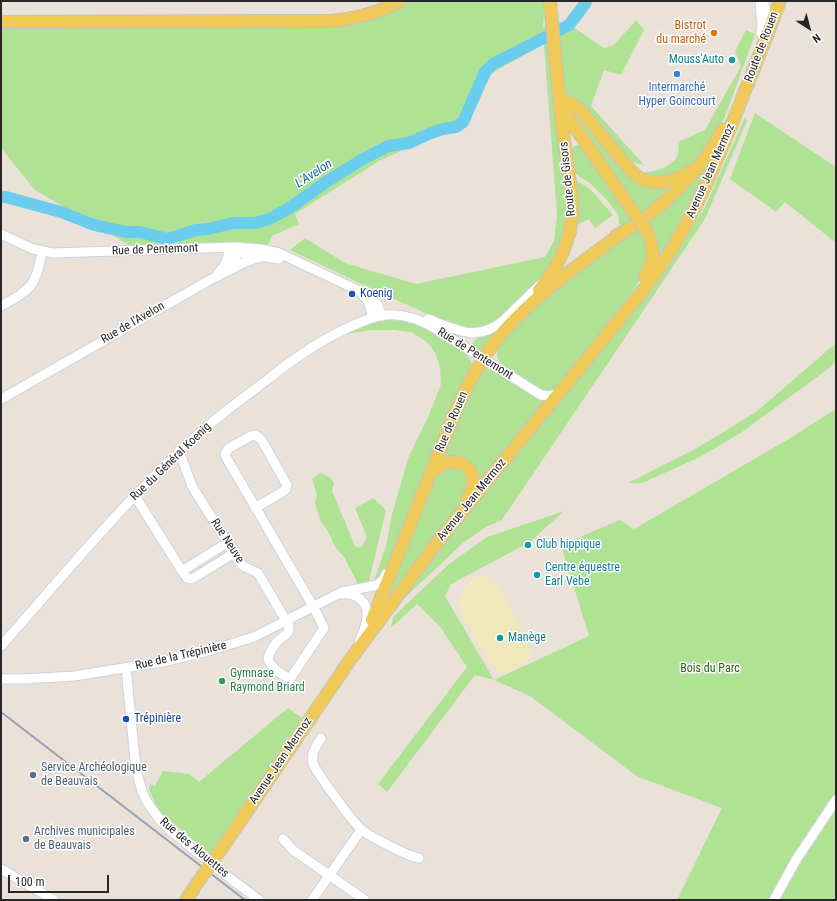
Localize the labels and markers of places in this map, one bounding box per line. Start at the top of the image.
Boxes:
place label: Bistrot du marché [656,19,706,47]
marker: Bistrot du marché [709,28,719,38]
place label: Mouss'Auto [669,53,724,67]
marker: Mouss'Auto [727,55,737,65]
marker: Intermarché Hyper Goincourt [672,69,682,79]
place label: Intermarché Hyper Goincourt [639,81,715,109]
place label: Koenig [360,287,393,301]
marker: Koenig [347,289,357,299]
place label: Club hippique [536,538,601,552]
marker: Club hippique [523,540,533,550]
place label: Centre équestre Earl Vebe [545,561,620,589]
marker: Centre équestre Earl Vebe [532,570,542,580]
place label: Manège [508,631,546,645]
marker: Manège [495,633,505,643]
place label: Gymnase Raymond Briard [230,667,305,695]
marker: Gymnase Raymond Briard [217,676,227,686]
place label: Trépinière [134,712,181,726]
marker: Trépinière [121,714,131,724]
place label: Service Archéologique de Beauvais [41,761,147,789]
marker: Service Archéologique de Beauvais [28,770,38,780]
place label: Archives municipales de Beauvais [34,825,135,853]
marker: Archives municipales de Beauvais [21,834,31,844]

